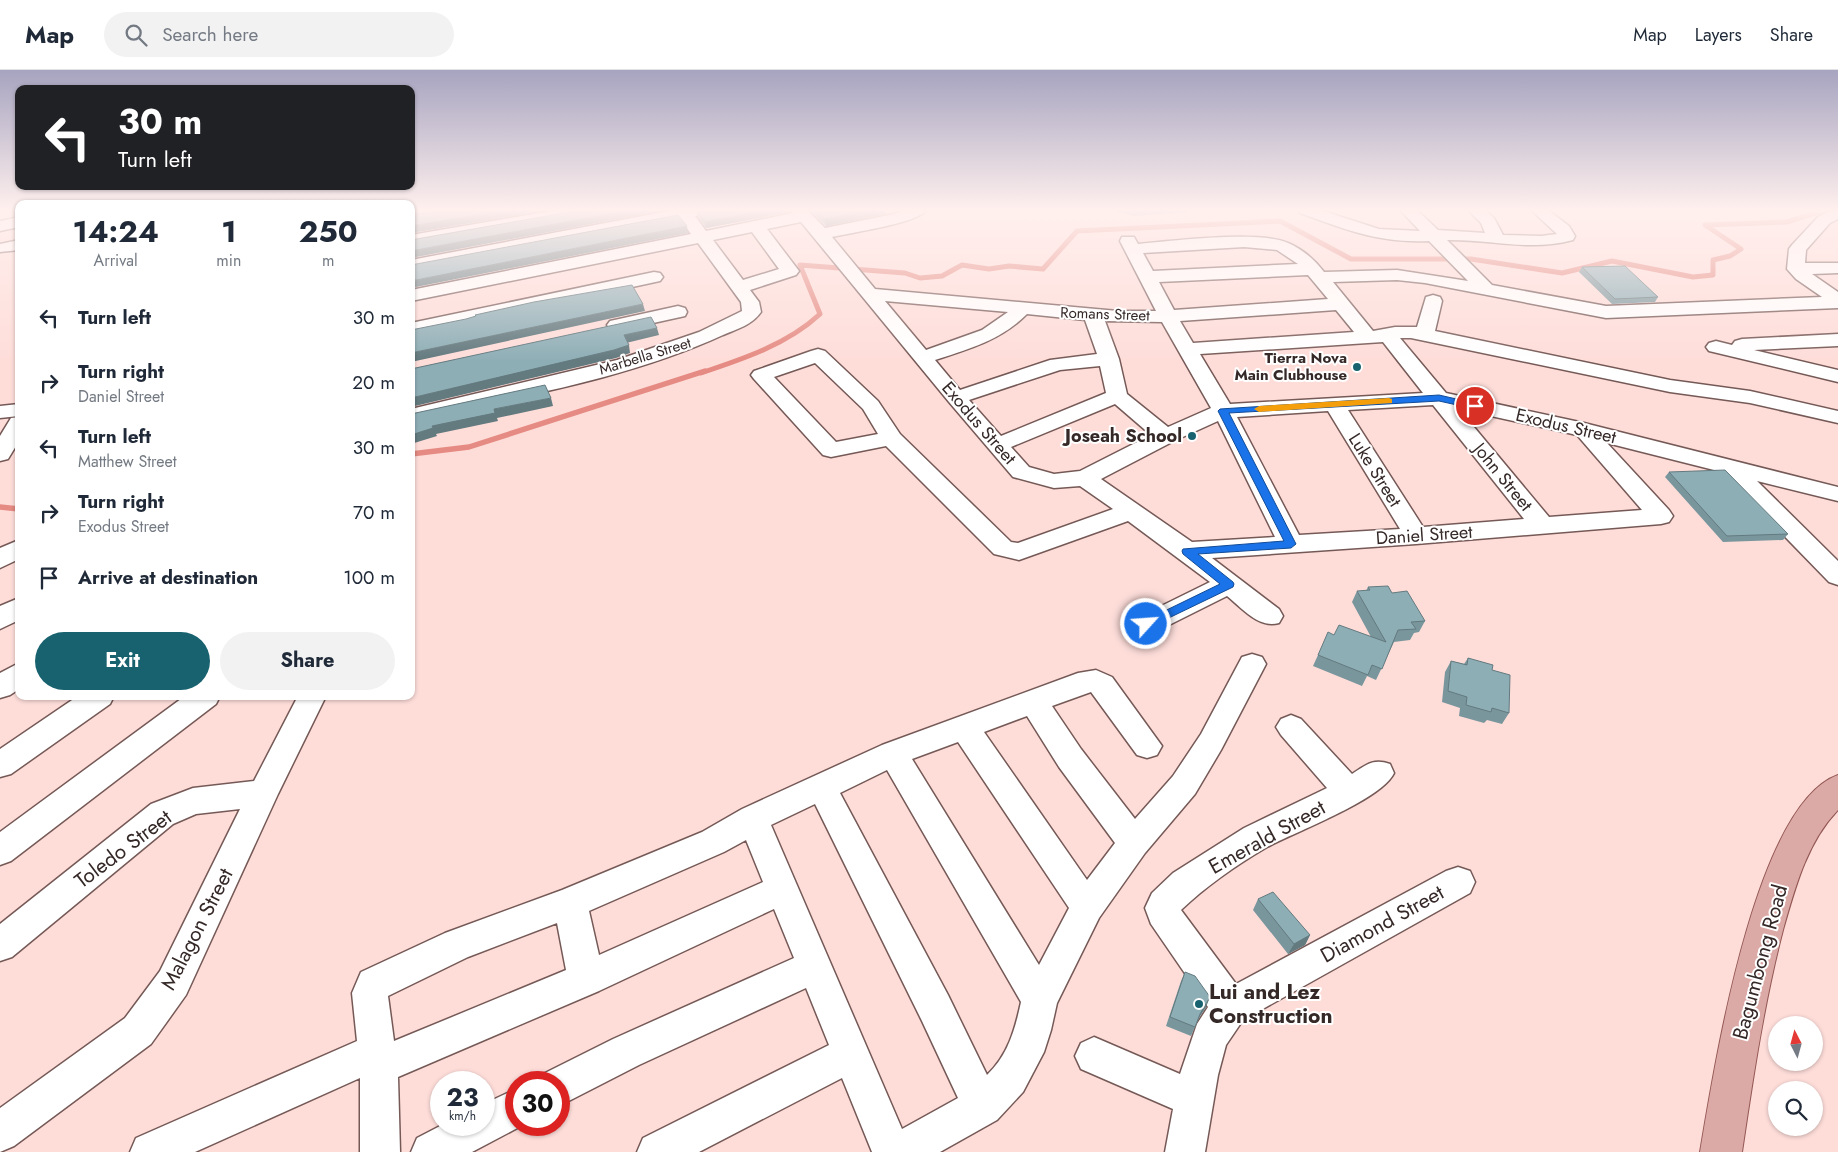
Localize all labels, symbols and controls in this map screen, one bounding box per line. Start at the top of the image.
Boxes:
search box [104,12,454,57]
text: Map [25,17,74,52]
icon: search [122,21,150,49]
text: Search here [162,21,258,48]
text: Map [1633,22,1667,48]
text: Layers [1695,22,1742,48]
text: Share [1770,22,1813,48]
text: 30 m [118,97,202,147]
icon: left [35,105,100,170]
text: Turn left [118,143,192,175]
text: 14:24 [72,210,159,253]
text: 1 [221,210,236,253]
text: 250 [299,210,358,253]
text: Arrival [94,249,138,272]
text: min [216,249,241,272]
text: m [322,249,334,272]
street label: Romans Street [1060,301,1151,327]
icon: left [35,304,63,332]
text: Turn left [78,304,151,331]
text: 30 m [353,304,395,331]
street label: Marbella Street [596,331,694,380]
place label: Tierra Nova Main Clubhouse [1234,347,1347,386]
text: Turn right [78,358,164,385]
marker: Tierra Nova Main Clubhouse [1351,361,1363,373]
icon: right [35,369,63,397]
text: 20 m [352,369,395,396]
street label: Exodus Street [936,376,1023,471]
text: Daniel Street [78,385,164,408]
pin [1454,385,1496,427]
icon: arrive [1461,392,1489,420]
street label: Exodus Street [1513,402,1619,450]
text: Turn left [78,423,151,450]
place label: Joseah School [1062,423,1182,449]
street label: Luke Street [1342,428,1408,512]
marker: Joseah School [1186,430,1198,442]
icon: left [35,434,63,462]
text: 30 m [353,434,395,461]
street label: John Street [1466,436,1539,517]
text: Matthew Street [78,450,177,473]
text: Turn right [78,488,164,515]
icon: right [35,499,63,527]
text: 70 m [353,499,395,526]
text: Exodus Street [78,515,169,538]
street label: Daniel Street [1375,519,1474,551]
icon: arrive [35,564,63,592]
text: Arrive at destination [78,564,258,591]
text: 100 m [343,564,395,591]
position arrow [1119,597,1171,649]
button: Exit [35,632,210,690]
button: Share [220,632,395,690]
street label: Emerald Street [1203,793,1331,881]
street label: Toledo Street [68,803,178,895]
street label: Malagon Street [153,863,241,995]
street label: Diamond Street [1315,878,1449,970]
street label: Bagumbong Road [1725,881,1795,1043]
place label: Lui and Lez Construction [1209,977,1332,1031]
marker: Lui and Lez Construction [1193,998,1205,1010]
north arrow [1768,1016,1822,1071]
map controls [1768,1016,1823,1136]
speed limit sign: 30 [505,1071,570,1136]
text: 23 [447,1079,478,1115]
button: search [1768,1081,1823,1136]
text: km/h [449,1107,476,1125]

